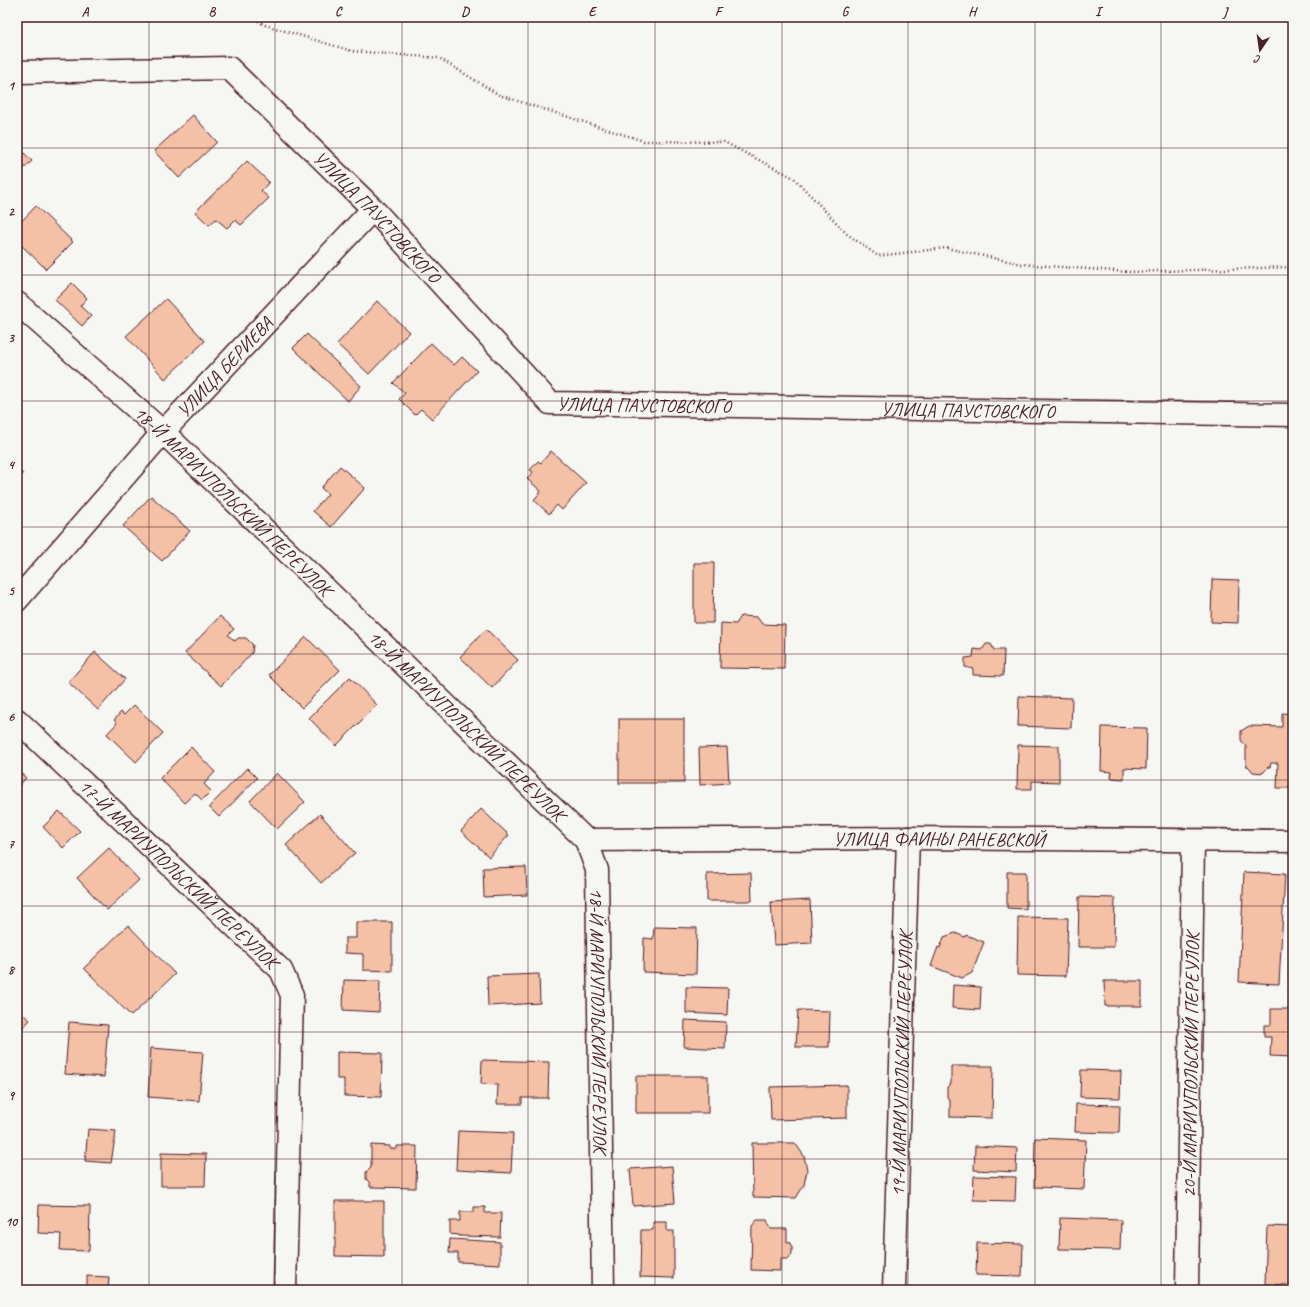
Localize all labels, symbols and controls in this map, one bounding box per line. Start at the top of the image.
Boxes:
text: A [82,4,90,20]
text: B [209,4,217,20]
text: C [335,4,343,20]
text: D [461,4,470,20]
text: E [589,4,598,20]
text: F [715,4,724,20]
text: G [842,4,850,20]
text: H [968,4,978,20]
text: I [1095,4,1104,20]
text: J [1222,4,1229,20]
north arrow [1240,30,1280,70]
text: С [1252,52,1262,67]
text: 1 [8,78,16,94]
street label: УЛИЦА ПАУСТОВСКОГО [308,146,446,289]
text: 2 [8,204,15,220]
street label: УЛИЦА БЕРИЕВА [172,311,279,423]
text: 3 [8,330,15,346]
street label: УЛИЦА ПАУСТОВСКОГО [557,392,732,419]
street label: УЛИЦА ПАУСТОВСКОГО [881,397,1056,424]
street label: 18-Й МАРИУПОЛЬСКИЙ ПЕРЕУЛОК [129,401,339,604]
text: 4 [8,457,16,473]
text: 5 [8,583,15,599]
street label: 18-Й МАРИУПОЛЬСКИЙ ПЕРЕУЛОК [362,625,572,829]
text: 6 [8,709,15,725]
street label: 17-Й МАРИУПОЛЬСКИЙ ПЕРЕУЛОК [74,774,285,976]
street label: УЛИЦА ФАИНЫ РАНЕВСКОЙ [833,827,1048,852]
text: 7 [8,836,15,852]
street label: 18-Й МАРИУПОЛЬСКИЙ ПЕРЕУЛОК [584,888,612,1157]
street label: 19-Й МАРИУПОЛЬСКИЙ ПЕРЕУЛОК [886,928,918,1197]
street label: 20-Й МАРИУПОЛЬСКИЙ ПЕРЕУЛОК [1177,929,1205,1198]
text: 8 [8,962,16,978]
text: 9 [8,1088,15,1104]
text: 10 [5,1214,18,1230]

